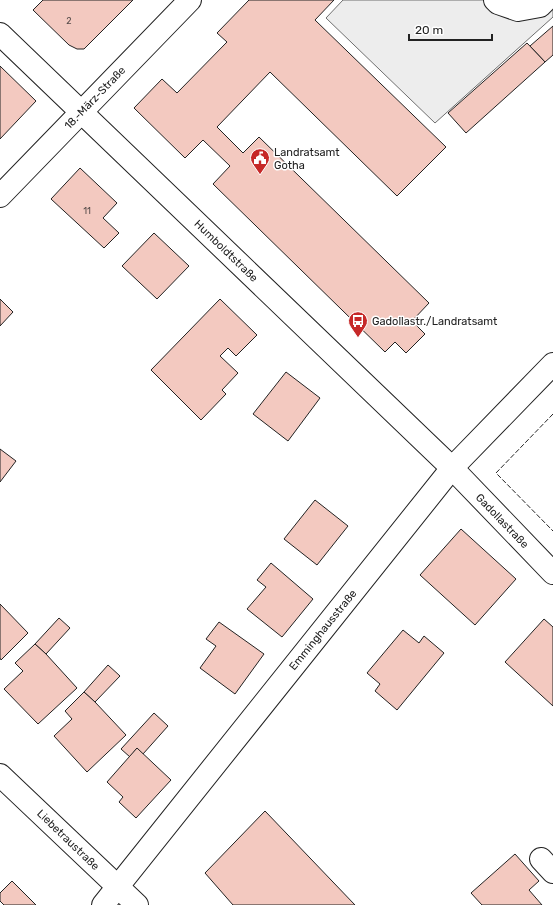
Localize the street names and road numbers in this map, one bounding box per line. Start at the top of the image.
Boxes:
street label: 18.-März-Straße [62,64,128,132]
street label: Humboldtstraße [192,217,260,285]
street label: Gadollastraße [473,491,531,551]
street label: Emminghausstraße [287,587,359,673]
street label: Liebetraustraße [34,807,102,873]

